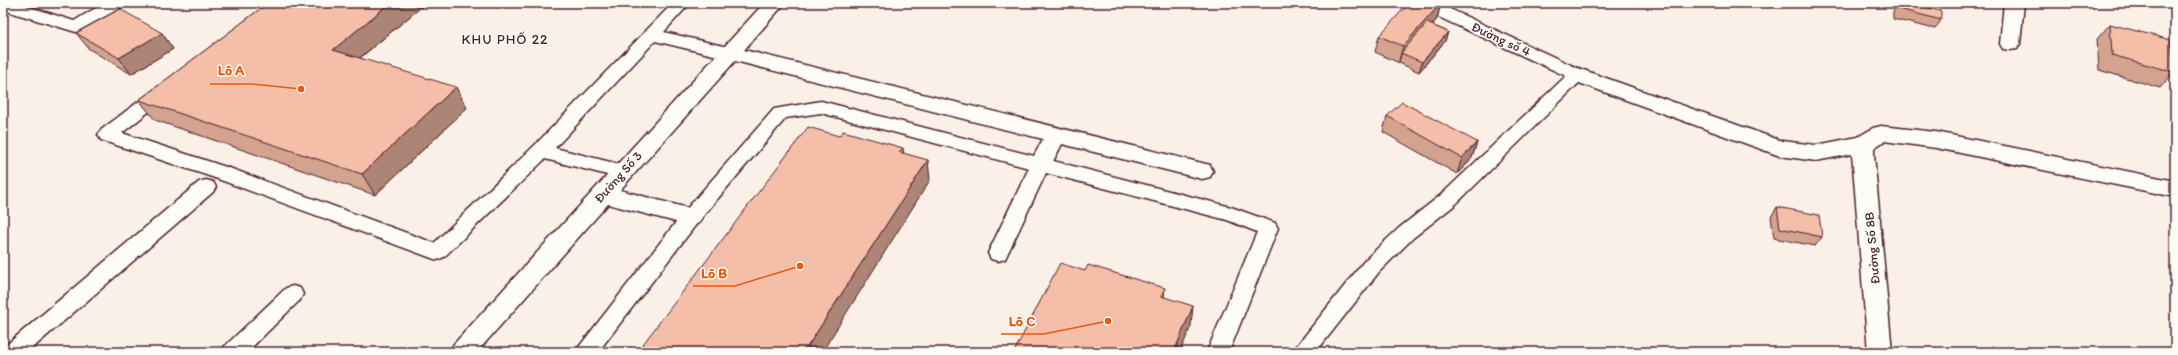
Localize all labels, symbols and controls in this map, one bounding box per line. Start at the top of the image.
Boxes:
street label: Đường số 4 [1469,19,1533,59]
district label: KHU PHỐ 22 [462,31,548,48]
callout: Lô A [210,58,252,84]
text: Lô A [218,62,245,79]
street label: Đường Số 3 [591,148,645,206]
street label: Đường Số 8B [1861,211,1883,285]
callout: Lô B [693,260,735,286]
text: Lô B [701,265,727,282]
callout: Lô C [1001,308,1044,334]
text: Lô C [1009,313,1035,330]

